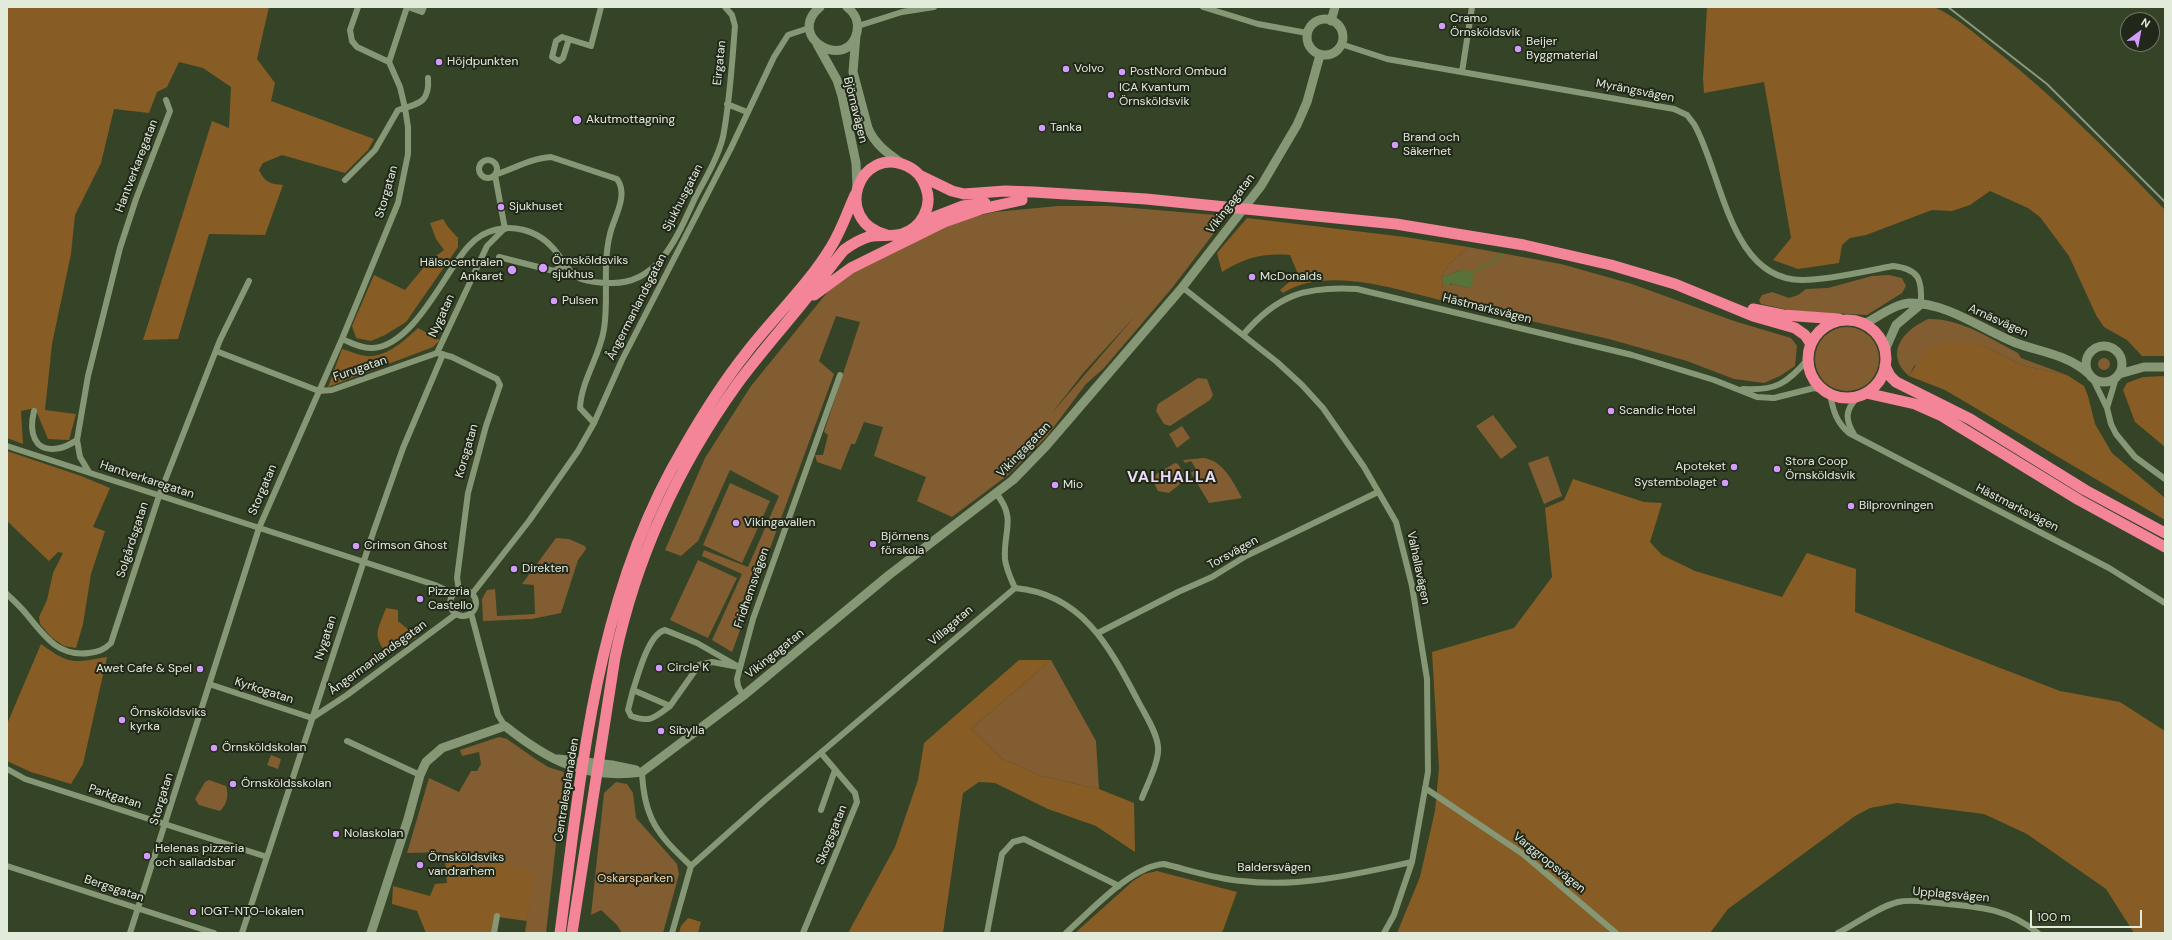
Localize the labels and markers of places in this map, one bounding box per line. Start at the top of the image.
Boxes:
place label: Cramo Örnsköldsvik [1450,12,1521,40]
marker: Cramo Örnsköldsvik [1437,21,1447,31]
place label: Beijer Byggmaterial [1526,35,1598,63]
marker: Beijer Byggmaterial [1513,44,1523,54]
place label: Höjdpunkten [447,55,518,69]
marker: Höjdpunkten [434,57,444,67]
place label: Volvo [1074,62,1104,76]
marker: Volvo [1061,64,1071,74]
place label: PostNord Ombud [1130,65,1226,79]
marker: PostNord Ombud [1117,67,1127,77]
place label: ICA Kvantum Örnsköldsvik [1119,81,1190,109]
marker: ICA Kvantum Örnsköldsvik [1106,90,1116,100]
place label: Akutmottagning [586,113,675,127]
marker: Akutmottagning [571,114,583,126]
place label: Tanka [1050,121,1082,135]
marker: Tanka [1037,123,1047,133]
place label: Brand och Säkerhet [1403,131,1460,159]
marker: Brand och Säkerhet [1390,140,1400,150]
place label: Sjukhuset [509,200,563,214]
marker: Sjukhuset [496,202,506,212]
place label: Örnsköldsviks sjukhus [552,254,628,282]
place label: Hälsocentralen Ankaret [420,256,503,284]
marker: Örnsköldsviks sjukhus [537,262,549,274]
marker: Hälsocentralen Ankaret [506,264,518,276]
place label: McDonalds [1260,270,1322,284]
marker: McDonalds [1247,272,1257,282]
place label: Pulsen [562,294,598,308]
marker: Pulsen [549,296,559,306]
place label: Scandic Hotel [1619,404,1696,418]
marker: Scandic Hotel [1606,406,1616,416]
place label: Stora Coop Örnsköldsvik [1785,455,1856,483]
place label: Apoteket [1675,460,1726,474]
marker: Apoteket [1729,462,1739,472]
marker: Stora Coop Örnsköldsvik [1772,464,1782,474]
place label: Systembolaget [1634,476,1717,490]
place label: Mio [1063,478,1083,492]
marker: Systembolaget [1720,478,1730,488]
marker: Mio [1050,480,1060,490]
place label: Bilprovningen [1859,499,1933,513]
marker: Bilprovningen [1846,501,1856,511]
place label: Vikingavallen [744,516,815,530]
marker: Vikingavallen [731,518,741,528]
place label: Björnens förskola [881,530,929,558]
place label: Crimson Ghost [364,539,447,553]
marker: Björnens förskola [868,539,878,549]
marker: Crimson Ghost [351,541,361,551]
place label: Direkten [522,562,568,576]
marker: Direkten [509,564,519,574]
place label: Pizzeria Castello [428,585,473,613]
marker: Pizzeria Castello [415,594,425,604]
place label: Circle K [667,661,709,675]
place label: Awet Cafe & Spel [96,662,192,676]
marker: Circle K [654,663,664,673]
marker: Awet Cafe & Spel [195,664,205,674]
place label: Örnsköldsviks kyrka [130,706,206,734]
marker: Örnsköldsviks kyrka [117,715,127,725]
place label: Sibylla [669,724,704,738]
marker: Sibylla [656,726,666,736]
place label: Örnsköldskolan [222,741,306,755]
marker: Örnsköldskolan [209,743,219,753]
place label: Örnsköldsskolan [241,777,331,791]
marker: Örnsköldsskolan [228,779,238,789]
place label: Nolaskolan [344,827,403,841]
marker: Nolaskolan [331,829,341,839]
place label: Helenas pizzeria och salladsbar [155,842,244,870]
marker: Helenas pizzeria och salladsbar [142,851,152,861]
place label: Örnsköldsviks vandrarhem [428,851,504,879]
marker: Örnsköldsviks vandrarhem [415,860,425,870]
place label: IOGT-NTO-lokalen [201,905,304,919]
marker: IOGT-NTO-lokalen [188,907,198,917]

